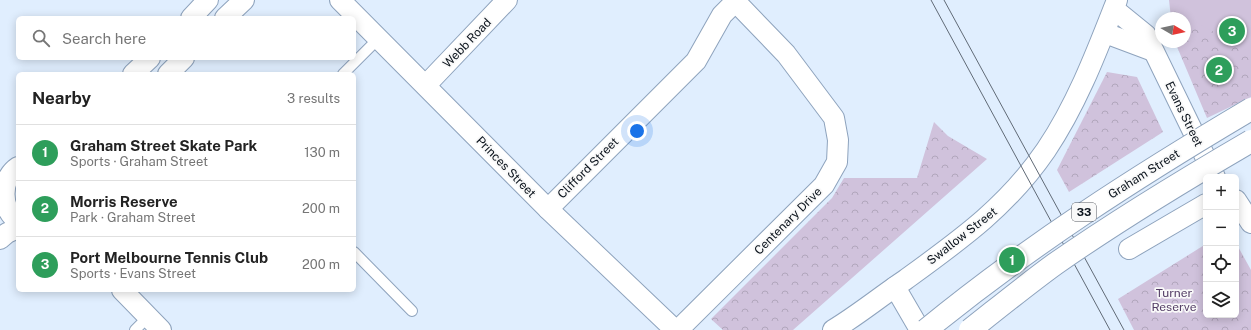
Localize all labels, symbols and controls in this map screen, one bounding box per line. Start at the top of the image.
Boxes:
north arrow [1155,12,1191,48]
street label: Webb Road [440,15,494,71]
search box [16,16,356,60]
pin: 3 [1219,16,1245,46]
icon: search [30,27,52,49]
text: Search here [62,30,146,47]
pin: 2 [1206,55,1232,85]
street label: Evans Street [1162,79,1206,149]
text: Nearby [32,88,91,108]
text: 3 results [287,91,340,106]
your location [627,121,647,141]
street label: Princes Street [473,134,539,201]
street label: Clifford Street [555,134,622,201]
text: Graham Street Skate Park [70,137,257,154]
text: 1 [42,145,48,160]
text: 130 m [304,145,340,160]
street label: Graham Street [1106,146,1183,202]
text: Sports · Graham Street [70,154,208,169]
map controls [1203,174,1239,318]
button: + [1203,174,1239,210]
street label: Centenary Drive [751,184,825,258]
text: Morris Reserve [70,193,178,210]
text: 2 [41,201,49,216]
text: 200 m [302,201,340,216]
road number: 33 [1072,203,1096,221]
street label: Swallow Street [924,204,1000,268]
text: Park · Graham Street [70,210,196,225]
button: − [1203,210,1239,246]
pin: 1 [999,245,1025,275]
button: locate [1203,246,1239,282]
text: Port Melbourne Tennis Club [70,249,268,266]
text: 3 [41,257,49,272]
text: 200 m [302,257,340,272]
text: Sports · Evans Street [70,266,196,281]
button: layers [1203,282,1239,318]
park label: Turner Reserve [1151,286,1197,314]

